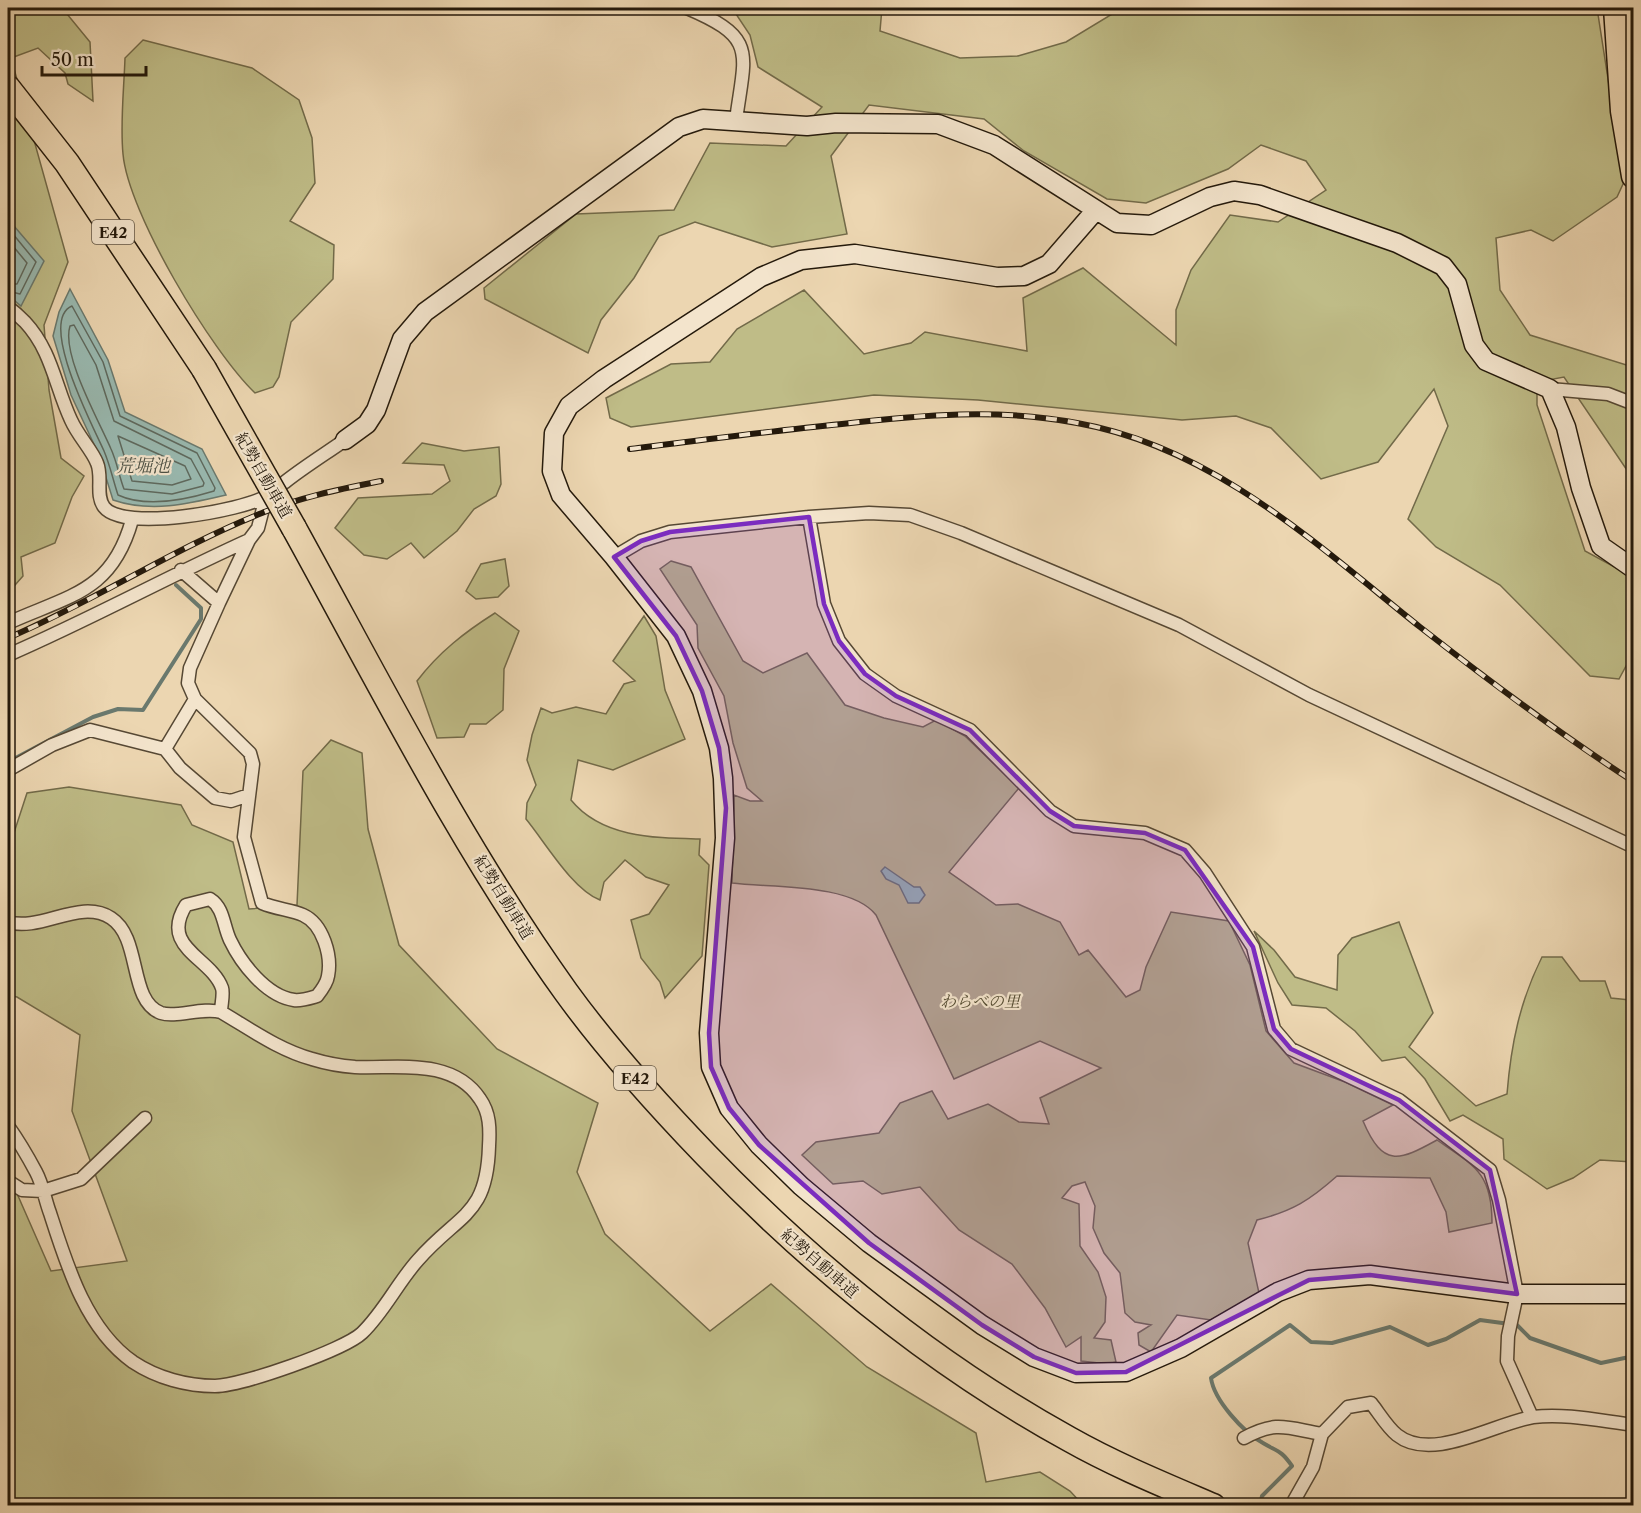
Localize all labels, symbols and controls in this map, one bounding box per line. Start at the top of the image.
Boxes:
scale bar [42,39,146,77]
text: 50 m [51,49,94,71]
road number: E42 [92,220,134,244]
street label: 紀勢自動車道 [231,428,297,522]
water label: 荒堀池 [116,455,172,477]
street label: 紀勢自動車道 [470,851,538,943]
park label: わらべの里 [940,991,1022,1011]
road number: E42 [614,1066,656,1090]
street label: 紀勢自動車道 [777,1224,863,1302]

